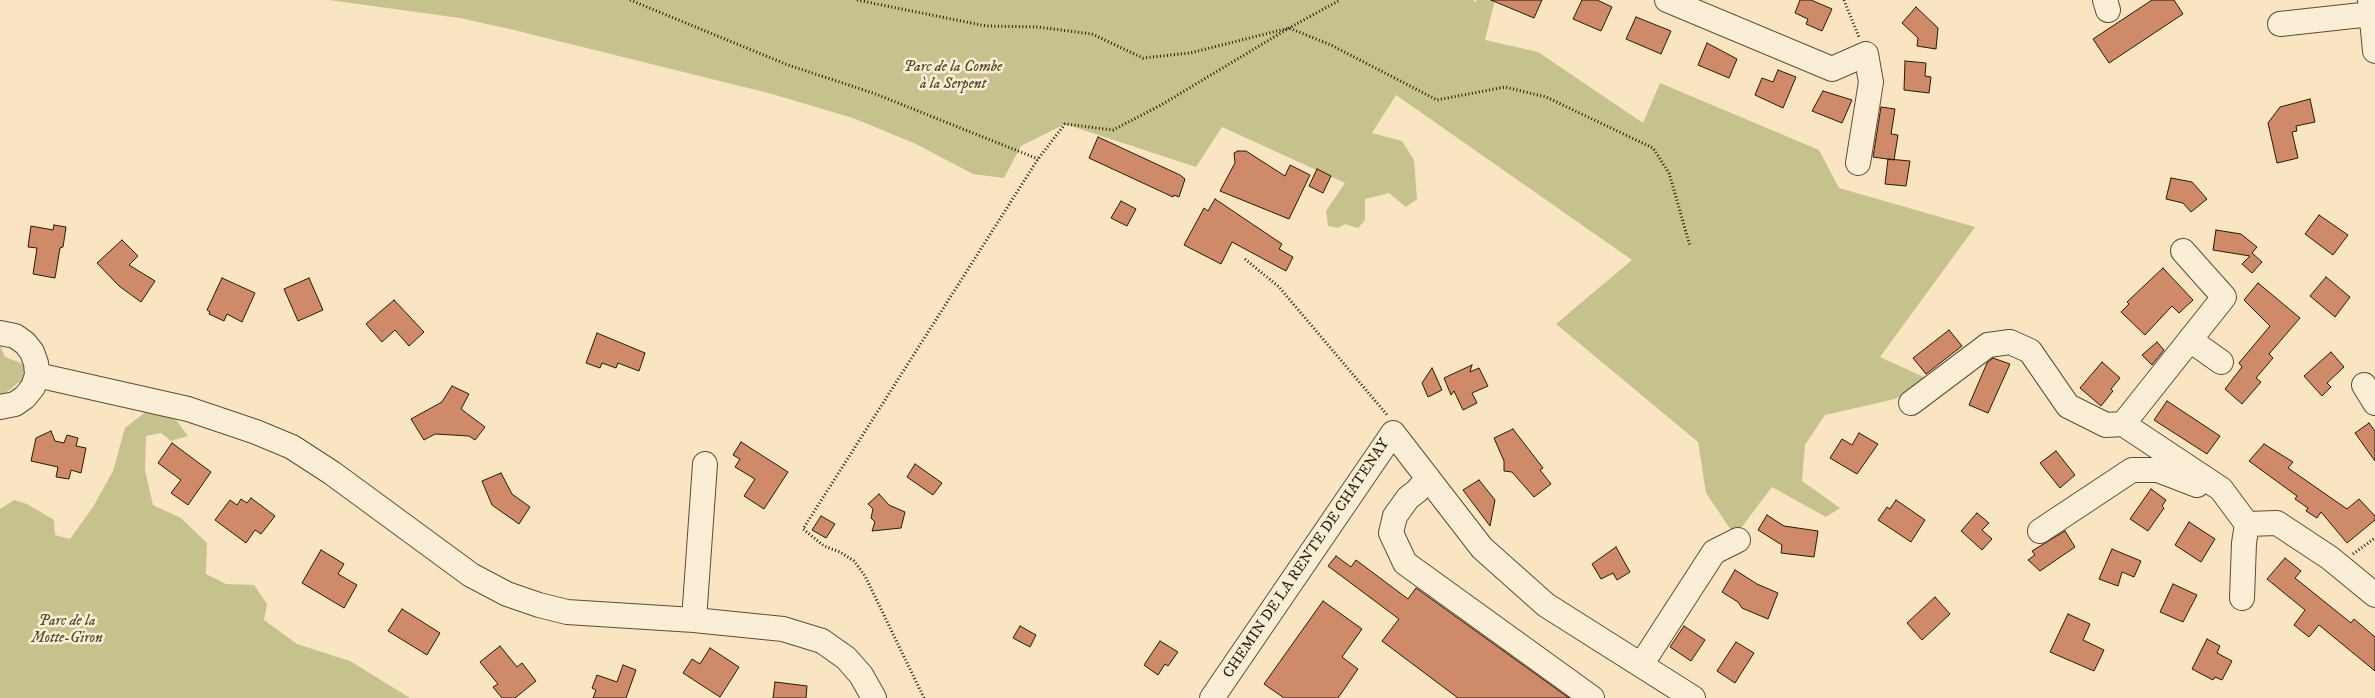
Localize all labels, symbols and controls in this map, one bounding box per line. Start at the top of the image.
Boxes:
park label: Parc de la Combe à la Serpent [904,59,1002,94]
street label: CHEMIN DE LA RENTE DE CHATENAY [1220,436,1394,682]
park label: Parc de la Motte-Giron [31,613,103,648]

